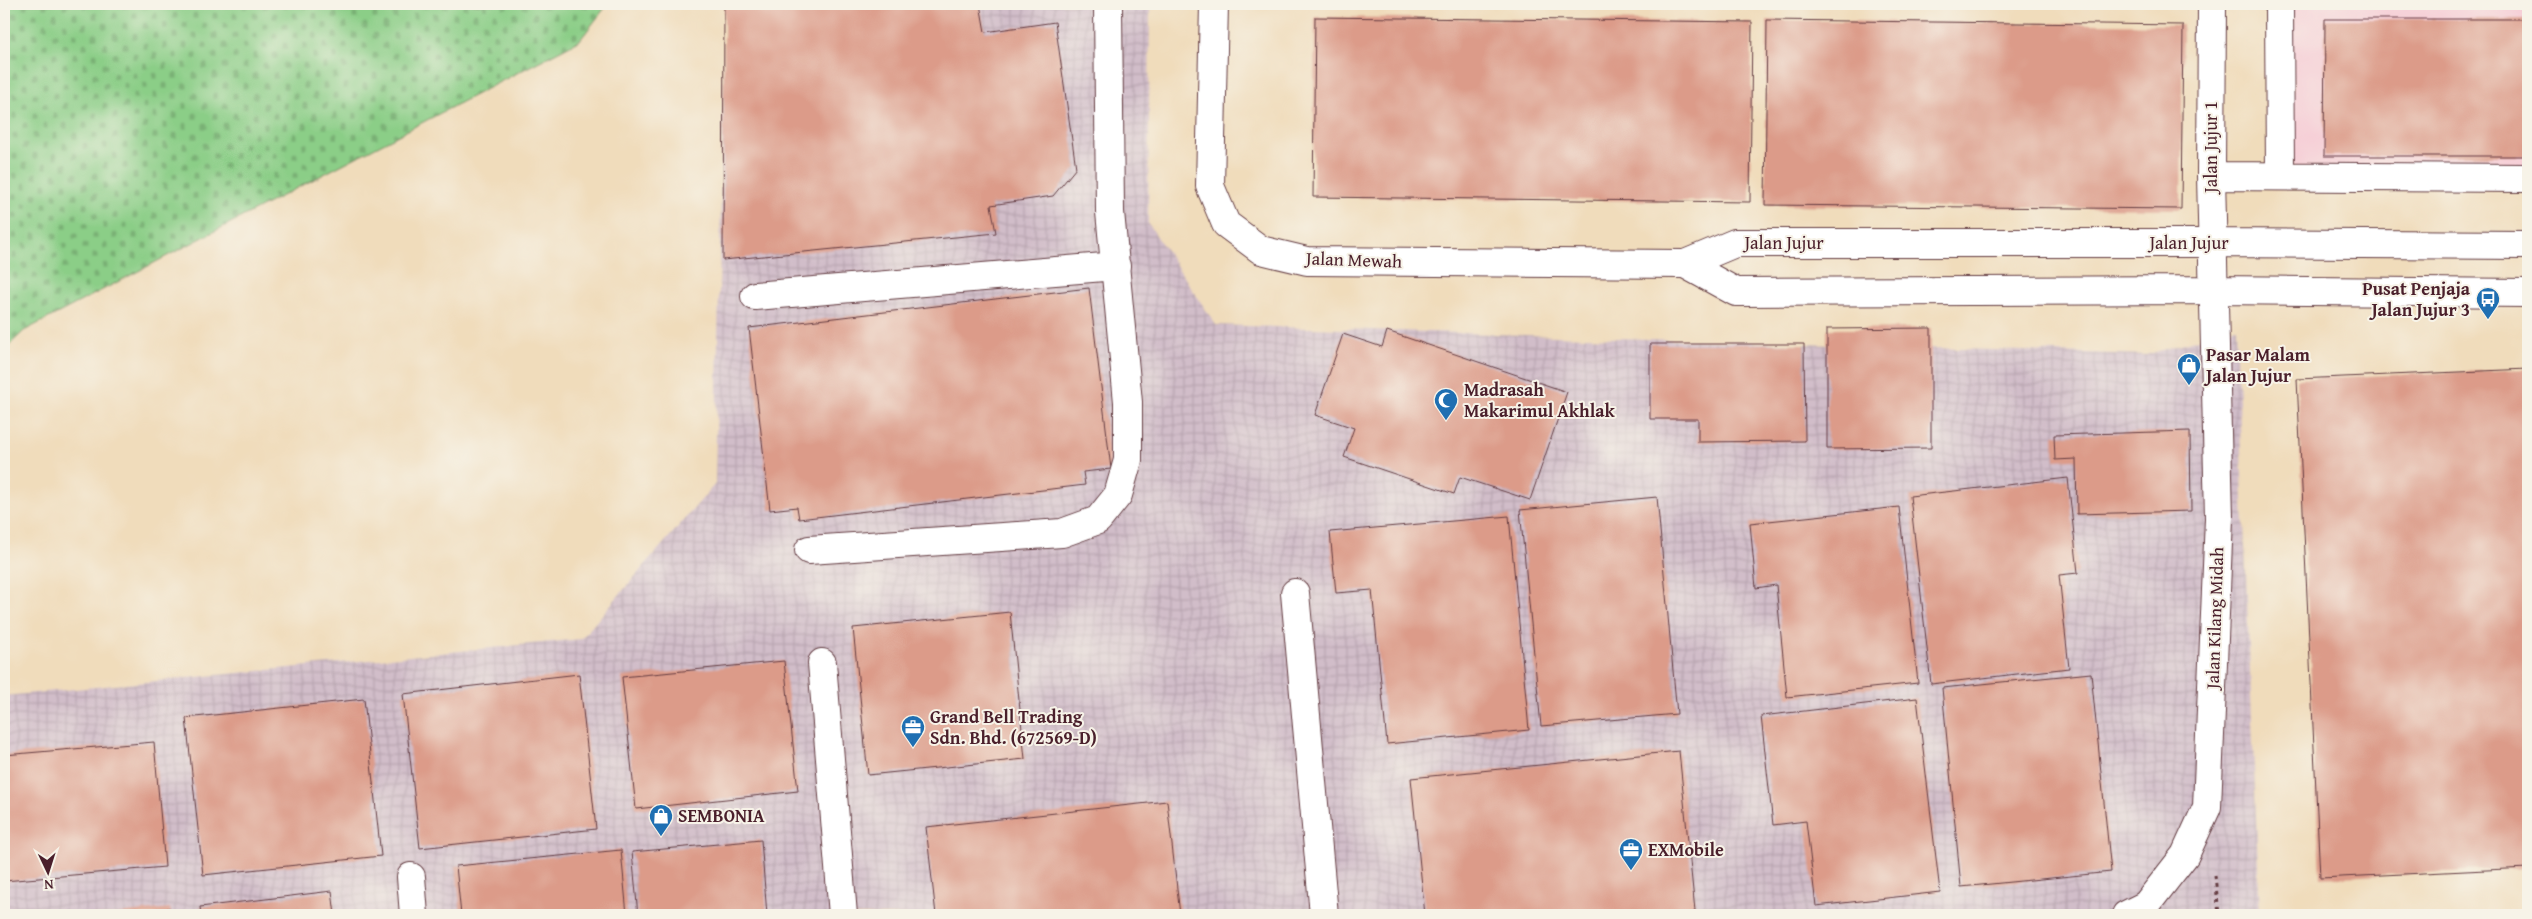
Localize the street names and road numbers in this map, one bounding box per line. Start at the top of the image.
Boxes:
street label: Jalan Jujur 1 [2197,101,2224,195]
street label: Jalan Jujur [1742,229,1824,256]
street label: Jalan Jujur [2147,229,2229,256]
street label: Jalan Mewah [1304,244,1403,275]
street label: Jalan Kilang Midah [2198,546,2230,691]

